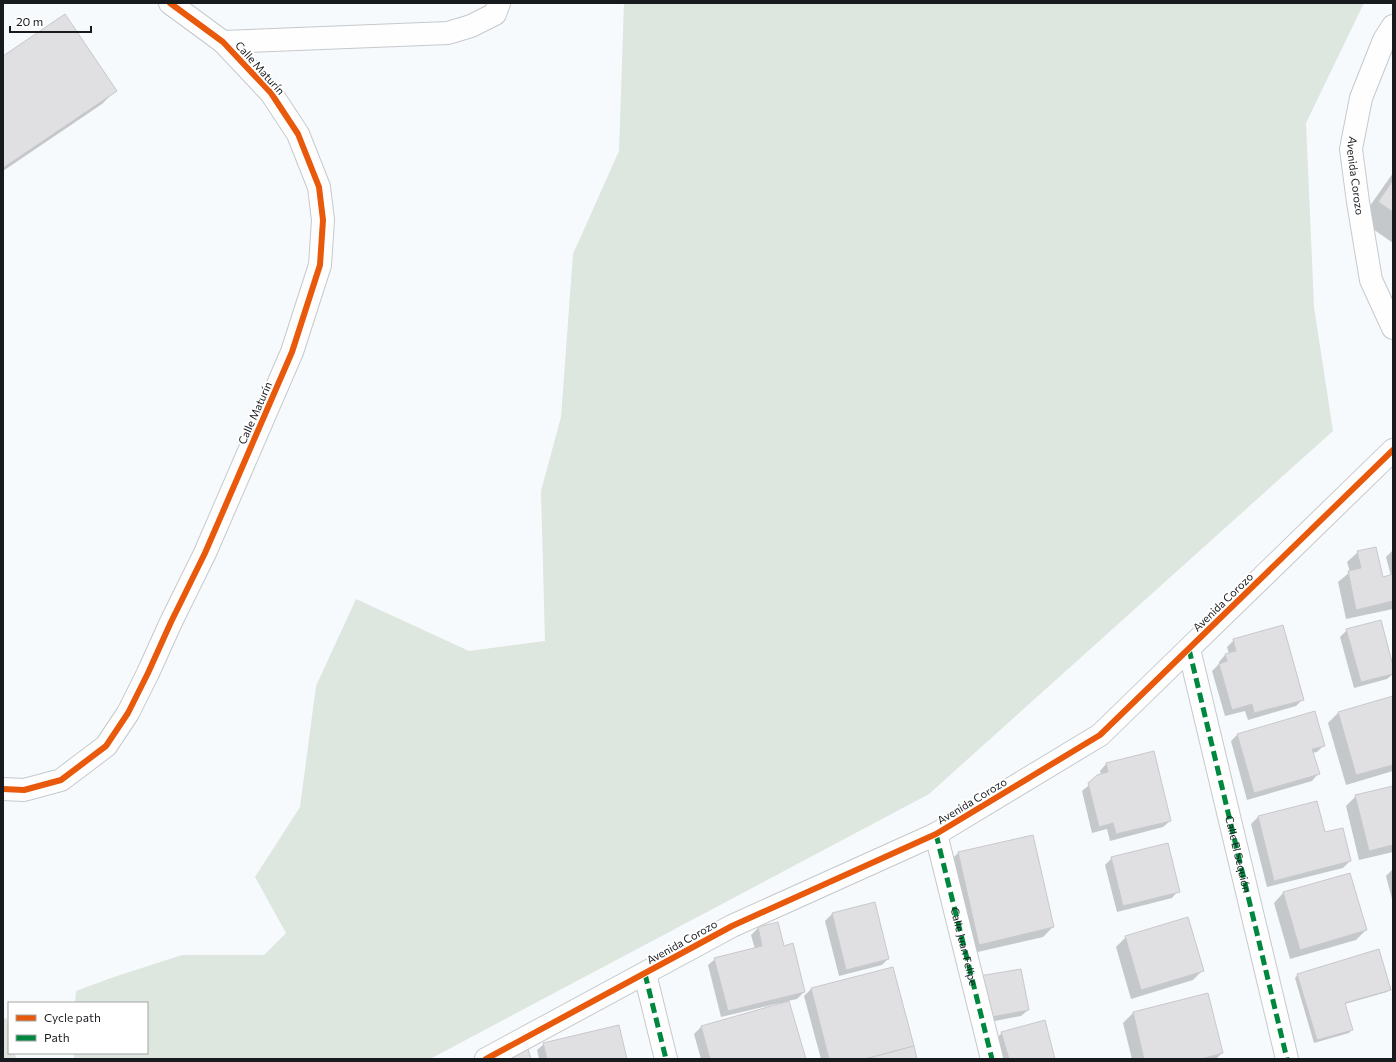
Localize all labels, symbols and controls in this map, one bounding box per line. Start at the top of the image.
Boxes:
scale bar [10,8,91,34]
text: 20 m [16,14,43,28]
street label: Calle Maturín [233,38,288,97]
street label: Avenida Corozo [1345,136,1367,216]
street label: Calle Maturín [235,379,274,446]
street label: Avenida Corozo [1190,569,1256,634]
street label: Avenida Corozo [935,775,1009,826]
street label: Calle El Sequión [1223,814,1254,894]
street label: Calle Juan Felipe [949,906,981,987]
street label: Avenida Corozo [644,917,720,966]
legend [8,1002,148,1054]
text: Cycle path [44,1010,101,1024]
text: Path [44,1030,70,1044]

